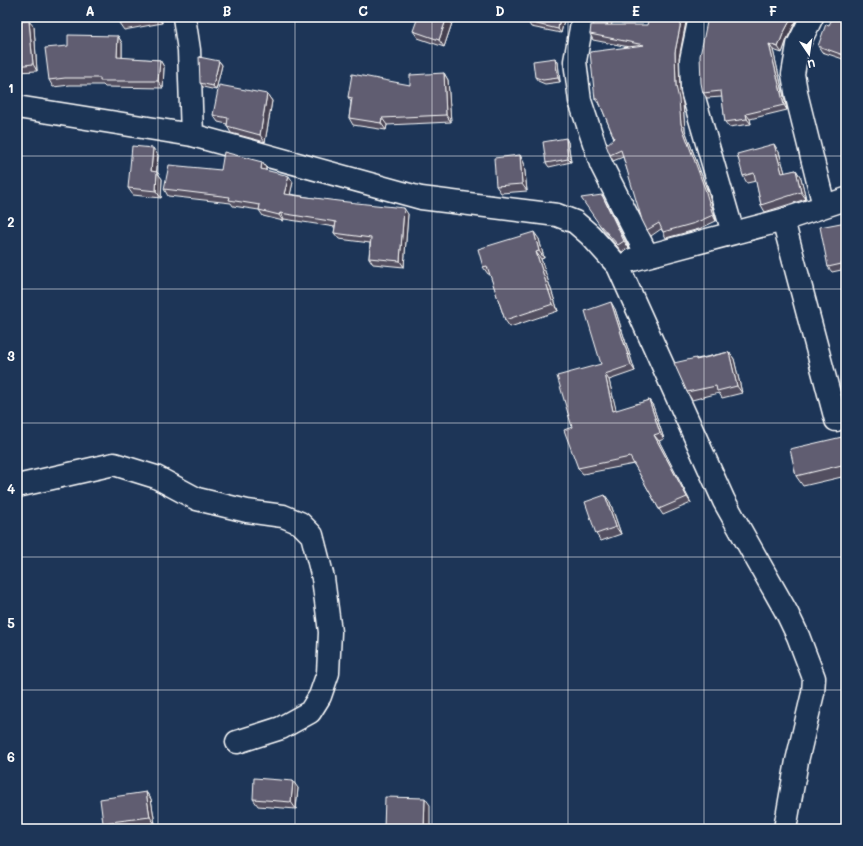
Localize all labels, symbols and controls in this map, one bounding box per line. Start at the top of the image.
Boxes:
text: A [85,2,95,19]
text: B [223,2,232,19]
text: C [358,2,368,19]
text: D [495,2,505,19]
text: E [632,2,640,19]
text: F [769,2,777,19]
north arrow [789,34,829,74]
text: U [806,56,817,72]
text: 1 [8,79,14,96]
text: 2 [7,213,15,230]
text: 3 [7,347,15,364]
text: 4 [7,480,15,497]
text: 5 [7,614,15,631]
text: 6 [7,748,15,765]

